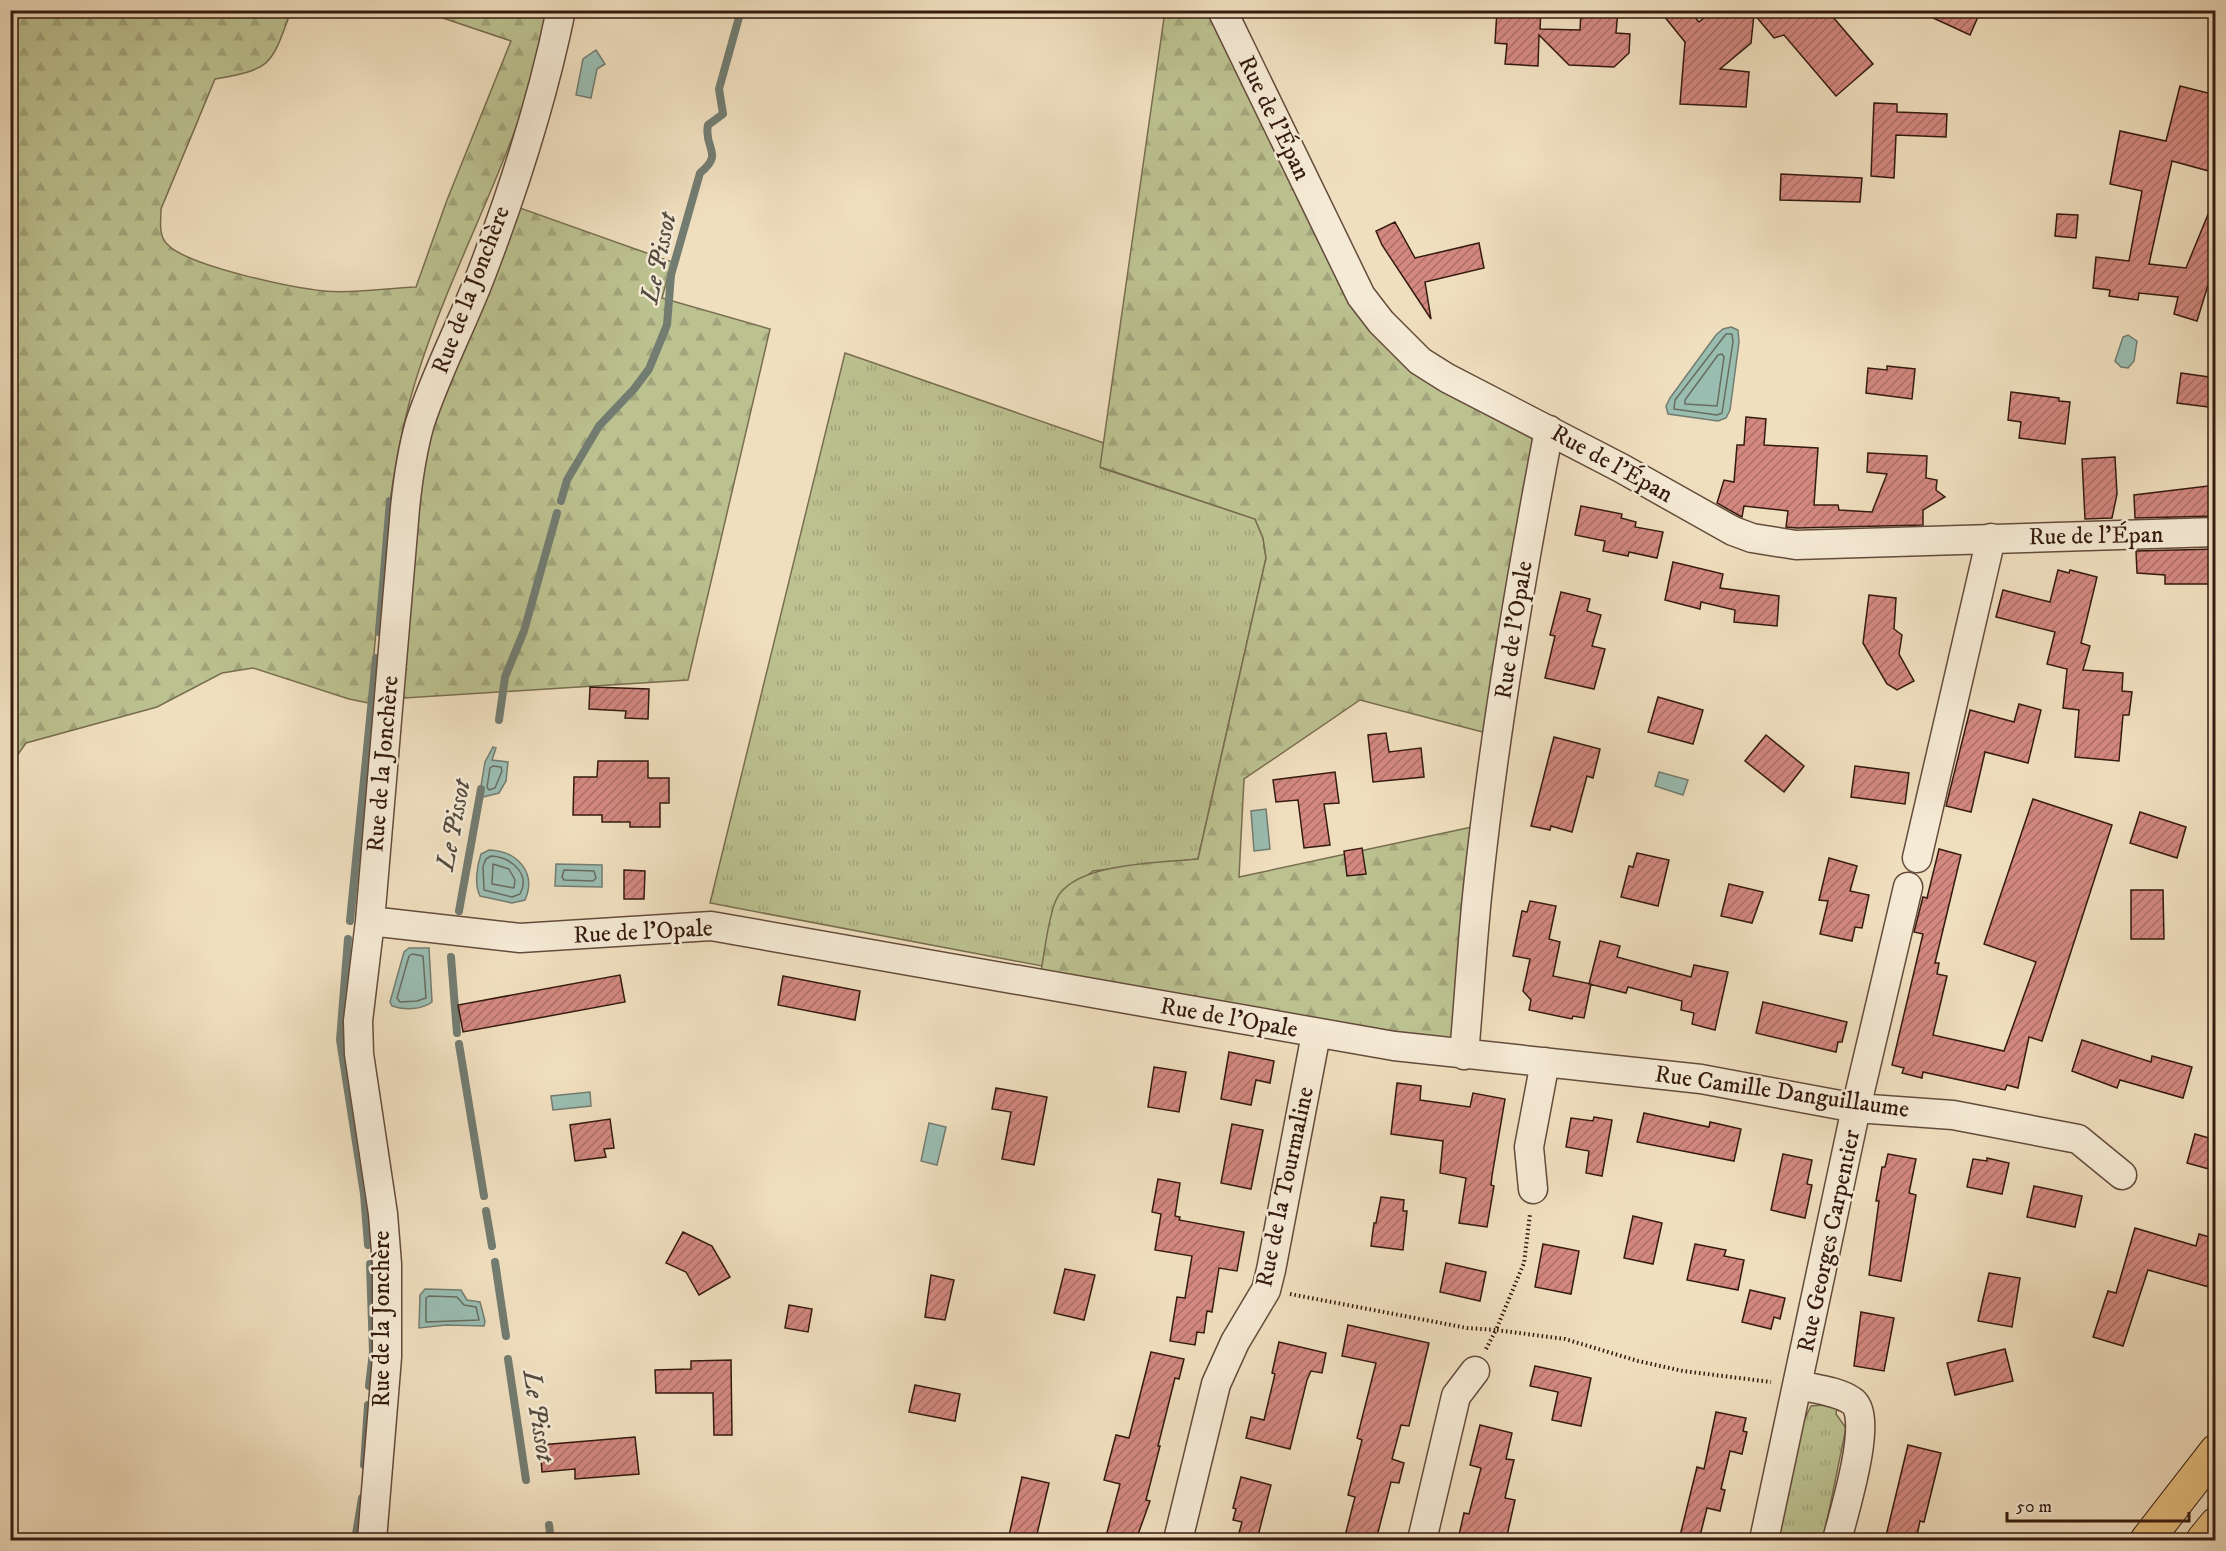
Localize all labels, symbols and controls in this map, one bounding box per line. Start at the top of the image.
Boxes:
street label: Rue de l'Épan [1231,51,1317,186]
street label: Rue de la Jonchère [425,202,517,378]
water label: Le Pissot [633,208,685,308]
street label: Rue de l'Épan [1546,418,1679,510]
street label: Rue de l'Épan [2028,520,2164,552]
street label: Rue de l'Opale [1488,559,1540,701]
street label: Rue de la Jonchère [360,674,406,854]
water label: Le Pissot [429,775,479,875]
street label: Rue de l'Opale [573,913,713,951]
street label: Rue de l'Opale [1158,991,1300,1045]
street label: Rue Camille Danguillaume [1653,1059,1911,1125]
street label: Rue de la Tourmaline [1249,1084,1321,1290]
street label: Rue Georges Carpentier [1791,1127,1867,1355]
street label: Rue de la Jonchère [367,1230,397,1408]
water label: Le Pissot [514,1366,562,1466]
scale bar [2007,1485,2188,1523]
text: 50 m [2016,1496,2052,1518]

